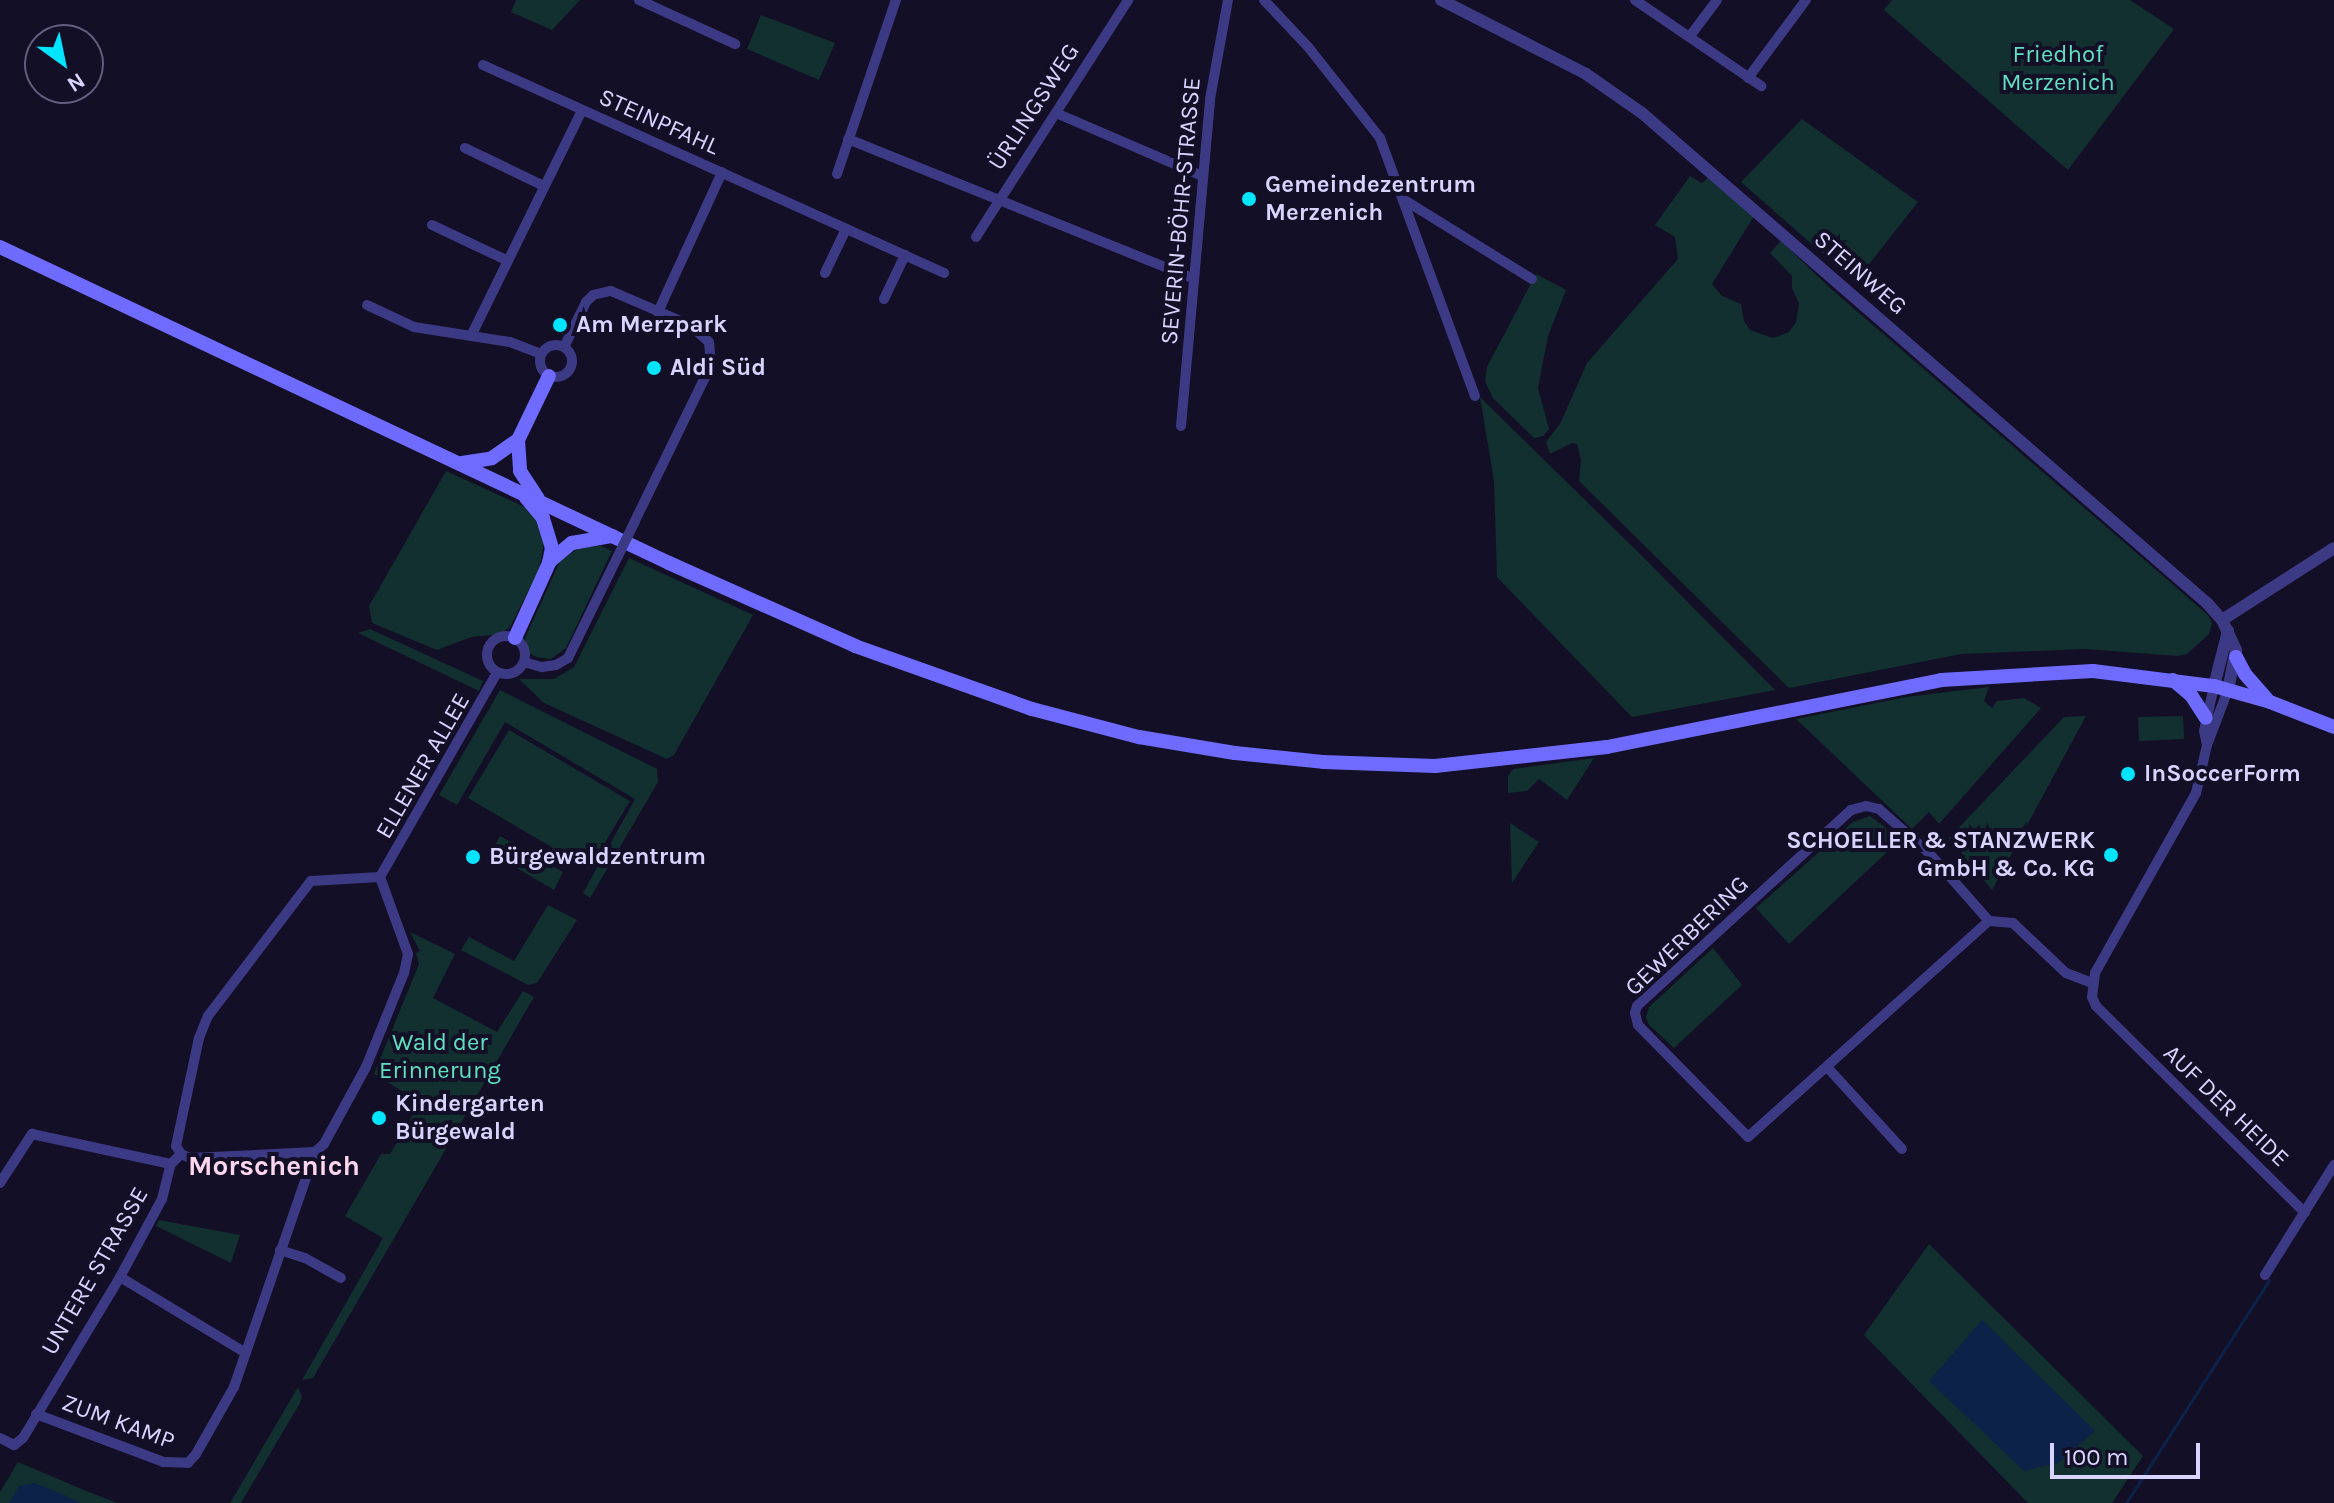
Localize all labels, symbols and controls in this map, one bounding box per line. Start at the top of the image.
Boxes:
north arrow [24,24,104,104]
street label: ÜRLINGSWEG [982,38,1086,176]
park label: Friedhof Merzenich [2001,41,2115,97]
text: N [62,67,90,98]
street label: SEVERIN-BÖHR-STRASSE [1155,76,1207,346]
street label: STEINPFAHL [594,83,724,161]
place label: Gemeindezentrum Merzenich [1265,171,1476,227]
marker: Gemeindezentrum Merzenich [1240,190,1258,208]
street label: STEINWEG [1808,225,1912,321]
place label: Am Merzpark [576,311,727,339]
marker: Am Merzpark [551,316,569,334]
place label: Aldi Süd [670,354,766,382]
marker: Aldi Süd [645,359,663,377]
street label: ELLENER ALLEE [370,688,476,844]
place label: InSoccerForm [2144,760,2301,788]
marker: InSoccerForm [2119,765,2137,783]
place label: SCHOELLER & STANZWERK GmbH & Co. KG [1786,827,2095,883]
place label: Bürgewaldzentrum [489,843,706,871]
marker: SCHOELLER & STANZWERK GmbH & Co. KG [2102,846,2120,864]
marker: Bürgewaldzentrum [464,848,482,866]
street label: GEWERBERING [1619,870,1755,1002]
park label: Wald der Erinnerung [379,1029,501,1085]
street label: AUF DER HEIDE [2157,1039,2295,1173]
place label: Kindergarten Bürgewald [395,1090,545,1146]
marker: Kindergarten Bürgewald [370,1109,388,1127]
district label: Morschenich [188,1149,360,1183]
street label: UNTERE STRASSE [35,1182,155,1360]
street label: ZUM KAMP [58,1388,178,1456]
scale bar [2054,1427,2204,1477]
text: 100 m [2064,1443,2129,1471]

